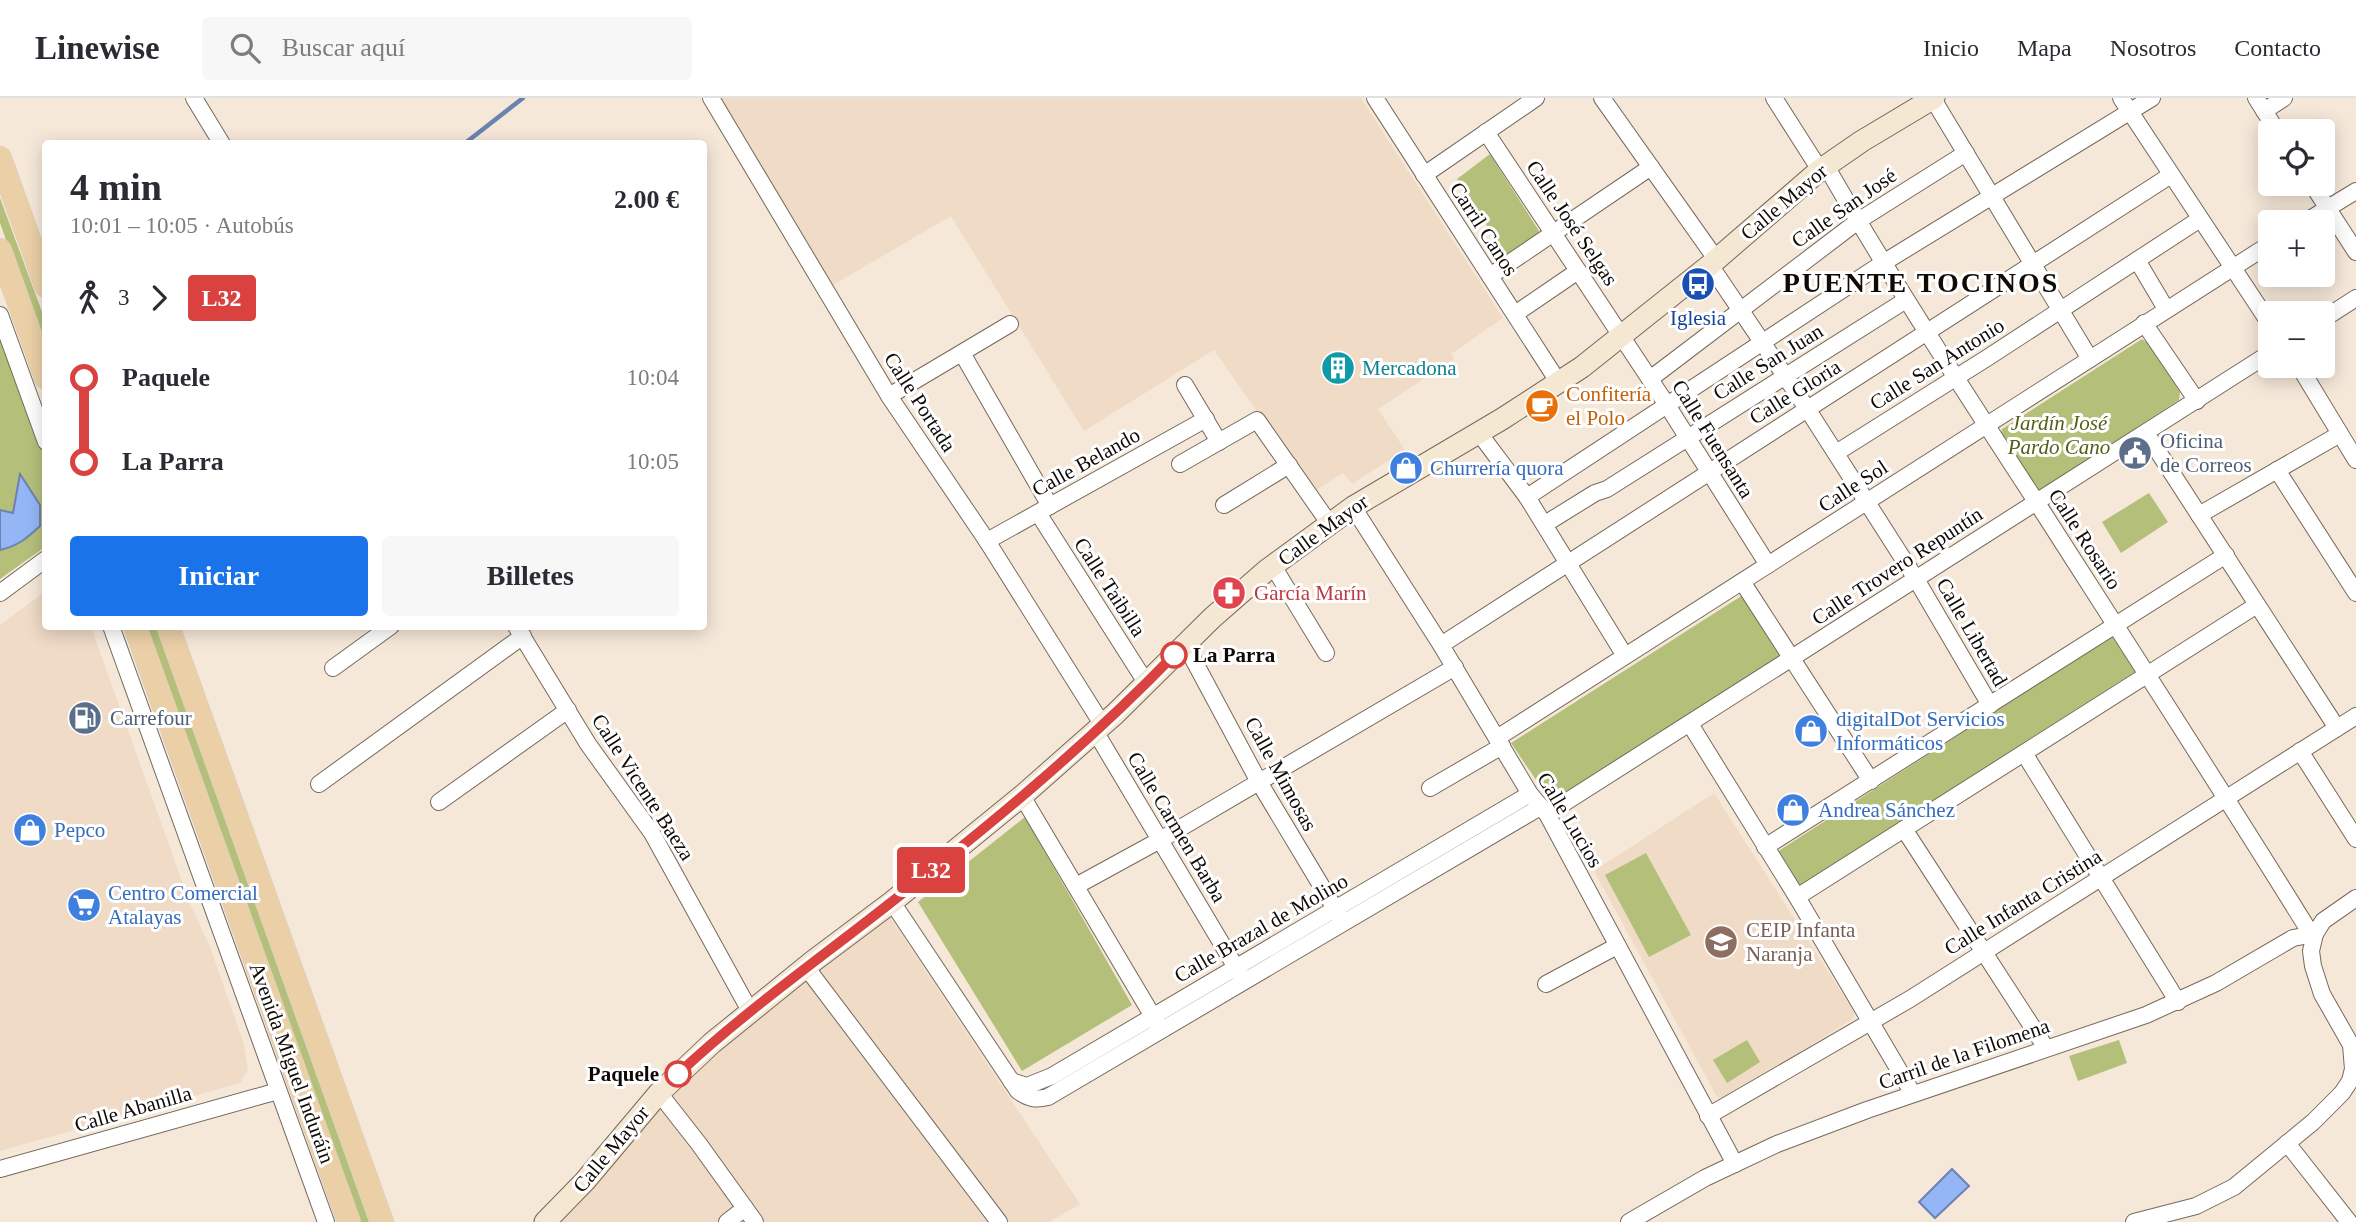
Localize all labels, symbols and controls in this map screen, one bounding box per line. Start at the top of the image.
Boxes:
search box [202,17,692,80]
icon: search [226,29,264,67]
text: Linewise [35,30,160,66]
text: Buscar aquí [282,33,405,62]
text: Inicio [1923,35,1979,61]
text: Mapa [2017,35,2072,61]
text: Nosotros [2110,35,2196,61]
text: Contacto [2234,35,2321,61]
map controls [2258,119,2335,378]
button: locate [2258,119,2335,196]
street label: Calle José Selgas [1521,156,1623,290]
street label: Calle Mayor [1736,159,1832,245]
street label: Calle San José [1787,163,1901,253]
text: 4 min [70,166,162,208]
street label: Carril Canos [1445,178,1523,280]
text: 2.00 € [614,185,679,214]
button: + [2258,210,2335,287]
text: 10:01 – 10:05 · Autobús [70,213,294,238]
bus stop icon: Iglesia [1679,265,1717,303]
district label: PUENTE TOCINOS [1783,267,2059,298]
icon: walk [70,279,108,317]
icon: forward [140,279,178,317]
text: 3 [118,285,130,310]
text: L32 [202,285,242,311]
button: − [2258,301,2335,378]
place label: Iglesia [1670,306,1727,330]
street label: Calle San Antonio [1865,313,2009,415]
street label: Calle San Juan [1709,318,1828,405]
street label: Calle Portada [879,348,961,457]
building icon: Mercadona [1319,349,1357,387]
street label: Calle Gloria [1745,354,1846,430]
place label: Mercadona [1362,356,1457,380]
text: Paquele [122,363,210,392]
text: 10:04 [627,365,679,390]
street label: Calle Fuensanta [1667,376,1759,503]
place label: Confitería el Polo [1566,382,1652,430]
cafe icon: Confitería el Polo [1523,387,1561,425]
park label: Jardín José Pardo Cano [2007,411,2110,459]
street label: Calle Belando [1028,423,1144,501]
place label: Oficina de Correos [2160,429,2252,477]
public building icon: Oficina de Correos [2116,434,2154,472]
text: La Parra [122,447,224,476]
text: 10:05 [627,449,679,474]
shop icon: Churrería quora [1387,449,1425,487]
street label: Calle Sol [1814,455,1892,517]
place label: Churrería quora [1430,456,1564,480]
street label: Calle Rosario [2044,484,2126,594]
street label: Calle Mayor [1273,489,1373,571]
street label: Calle Trovero Repuntín [1807,502,1987,630]
street label: Calle Taibilla [1069,533,1151,642]
button: Iniciar [70,536,368,616]
button: Billetes [382,536,679,616]
pharmacy icon: García Marín [1210,574,1248,612]
street label: Calle Libertad [1931,574,2013,691]
place label: García Marín [1254,581,1367,605]
marker: La Parra [1161,642,1187,668]
place label: La Parra [1193,643,1276,667]
fuel station icon: Carrefour [66,699,104,737]
place label: Carrefour [110,706,192,730]
place label: digitalDot Servicios Informáticos [1836,707,2005,755]
street label: Calle Vicente Baeza [587,709,700,865]
shop icon: digitalDot Servicios Informáticos [1792,712,1830,750]
street label: Calle Mimosas [1240,713,1322,835]
street label: Calle Carmen Barba [1123,747,1232,907]
street label: Calle Lucios [1532,768,1608,872]
shop icon: Andrea Sánchez [1774,791,1812,829]
place label: Andrea Sánchez [1818,798,1955,822]
shop icon: Pepco [11,811,49,849]
place label: Pepco [54,818,105,842]
street label: Calle Infanta Cristina [1940,844,2107,960]
line badge: L32 [891,847,971,893]
text: L32 [911,857,951,883]
street label: Calle Brazal de Molino [1170,868,1352,988]
place label: Centro Comercial Atalayas [108,881,258,929]
supermarket icon: Centro Comercial Atalayas [65,886,103,924]
place label: CEIP Infanta Naranja [1746,918,1856,966]
school or university icon: CEIP Infanta Naranja [1702,923,1740,961]
street label: Avenida Miguel Induráin [244,959,340,1167]
street label: Carril de la Filomena [1875,1013,2053,1094]
marker: Paquele [665,1061,691,1087]
place label: Paquele [588,1062,659,1086]
street label: Calle Abanilla [72,1081,195,1137]
street label: Calle Mayor [568,1101,654,1197]

